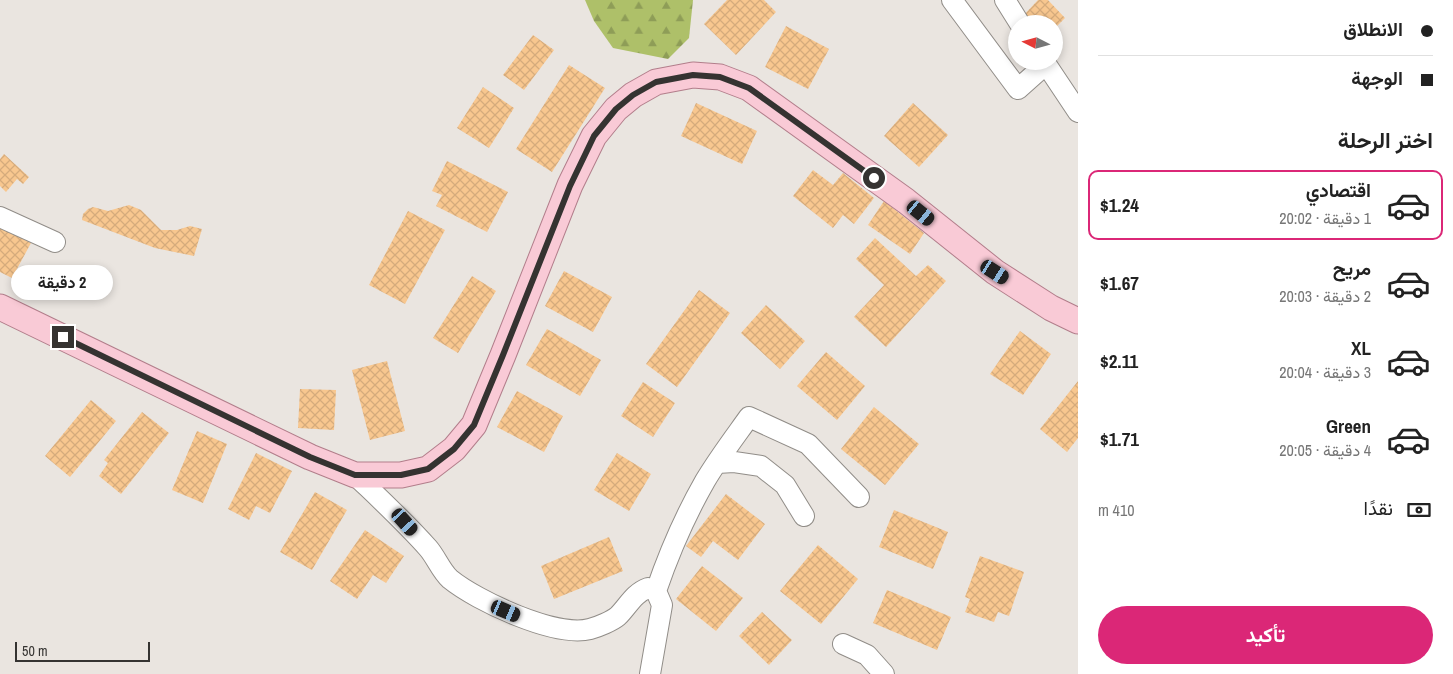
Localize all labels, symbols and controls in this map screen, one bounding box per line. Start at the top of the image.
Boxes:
north arrow [1008,15,1062,70]
map controls [1008,15,1063,70]
text: الانطلاق [1343,16,1403,42]
text: الوجهة [1351,65,1403,91]
text: اختر الرحلة [1338,125,1433,155]
route start [863,167,885,189]
text: اقتصادي [1306,177,1371,203]
icon: car [1386,183,1431,228]
text: $1.24 [1100,192,1139,218]
car [904,198,937,228]
text: 1 دقيقة · 20:02 [1279,207,1371,229]
text: مريح [1333,255,1371,281]
car [978,258,1011,286]
icon: car [1386,261,1431,306]
callout: 2 دقيقة [12,264,114,300]
text: $1.67 [1100,270,1139,296]
text: 2 دقيقة [38,271,86,293]
text: 2 دقيقة · 20:03 [1279,285,1371,307]
route end [52,326,74,348]
text: XL [1351,335,1371,361]
icon: car [1386,339,1431,384]
text: $2.11 [1100,348,1138,374]
text: 3 دقيقة · 20:04 [1279,361,1371,383]
text: Green [1326,413,1371,439]
icon: car [1386,417,1431,462]
text: $1.71 [1100,426,1139,452]
text: 4 دقيقة · 20:05 [1279,439,1371,461]
text: نقدًا [1364,495,1393,521]
icon: cash [1405,496,1433,524]
text: 410 m [1098,499,1134,521]
car [389,506,420,538]
car [489,598,522,624]
button: تأكيد [1098,606,1433,664]
scale bar [15,639,150,662]
text: 50 m [22,642,48,660]

